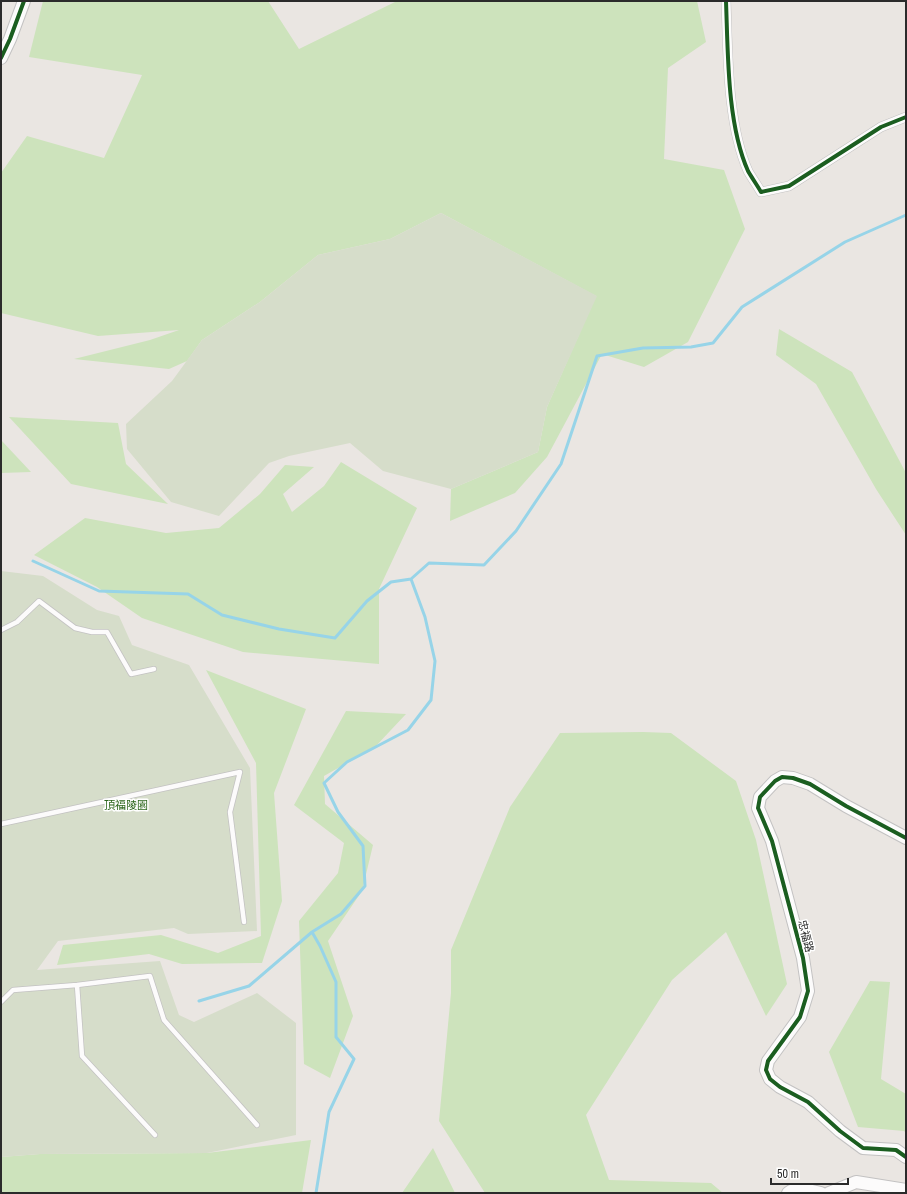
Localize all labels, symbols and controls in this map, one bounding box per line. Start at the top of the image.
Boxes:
park label: 頂福陵園 [104,798,148,812]
street label: 忠福路 [795,918,817,954]
scale bar [771,1160,848,1186]
text: 50 m [777,1166,799,1182]

